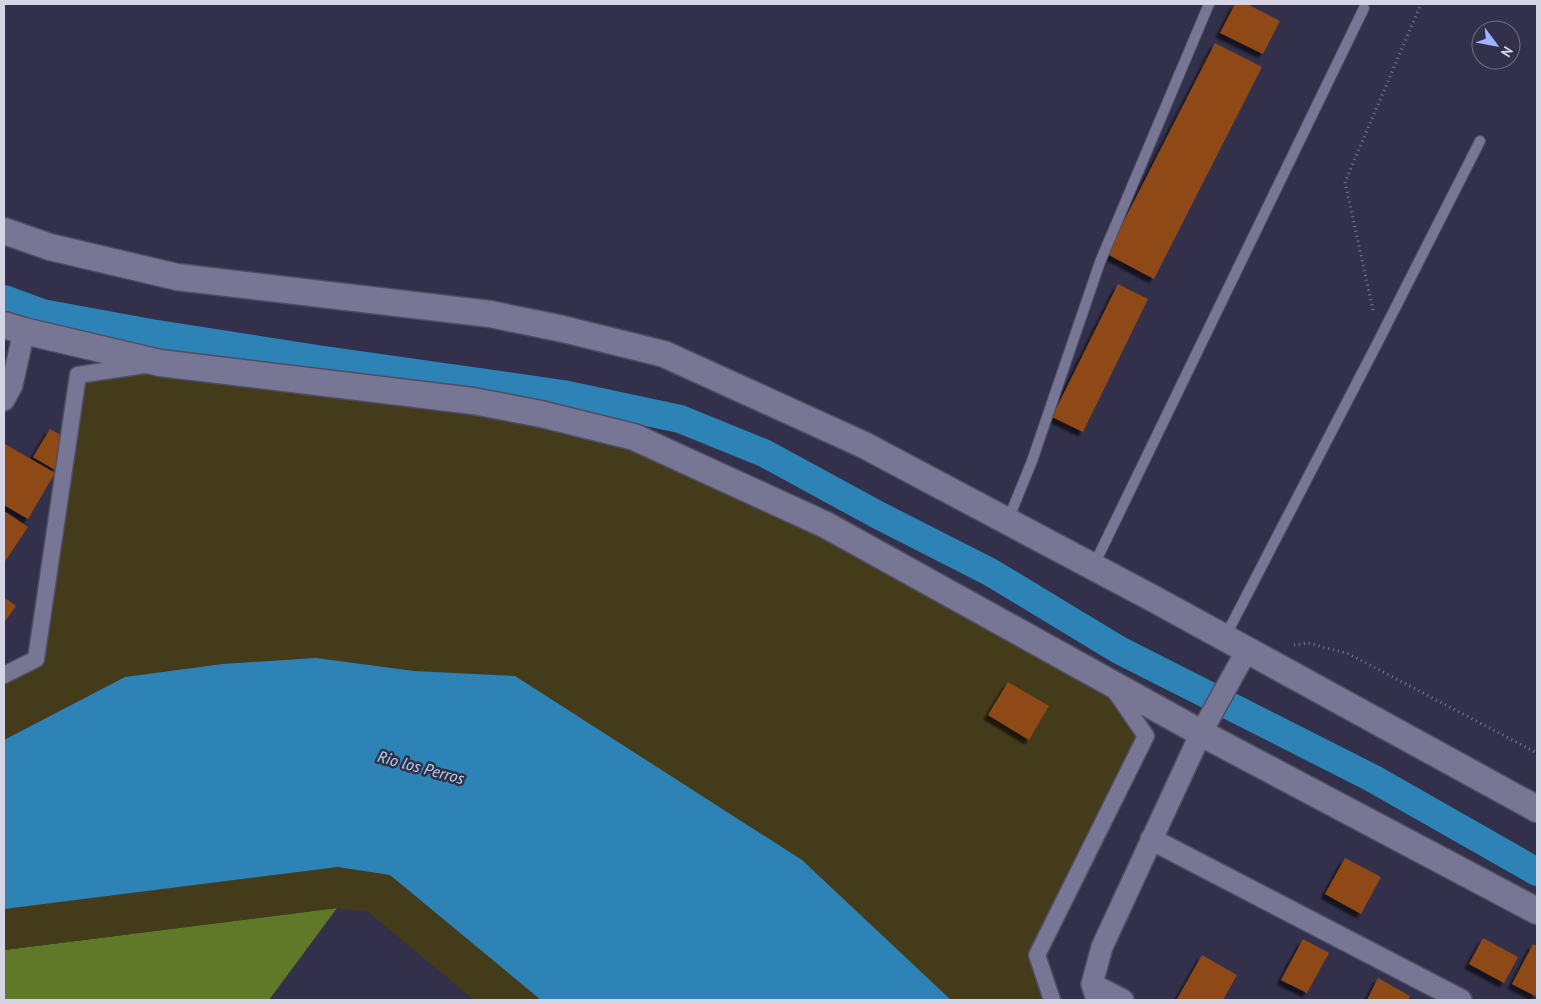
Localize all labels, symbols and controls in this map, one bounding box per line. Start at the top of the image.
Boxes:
north arrow [1471,20,1521,70]
text: N [1497,43,1517,61]
water label: Rio los Perros [375,746,467,788]

